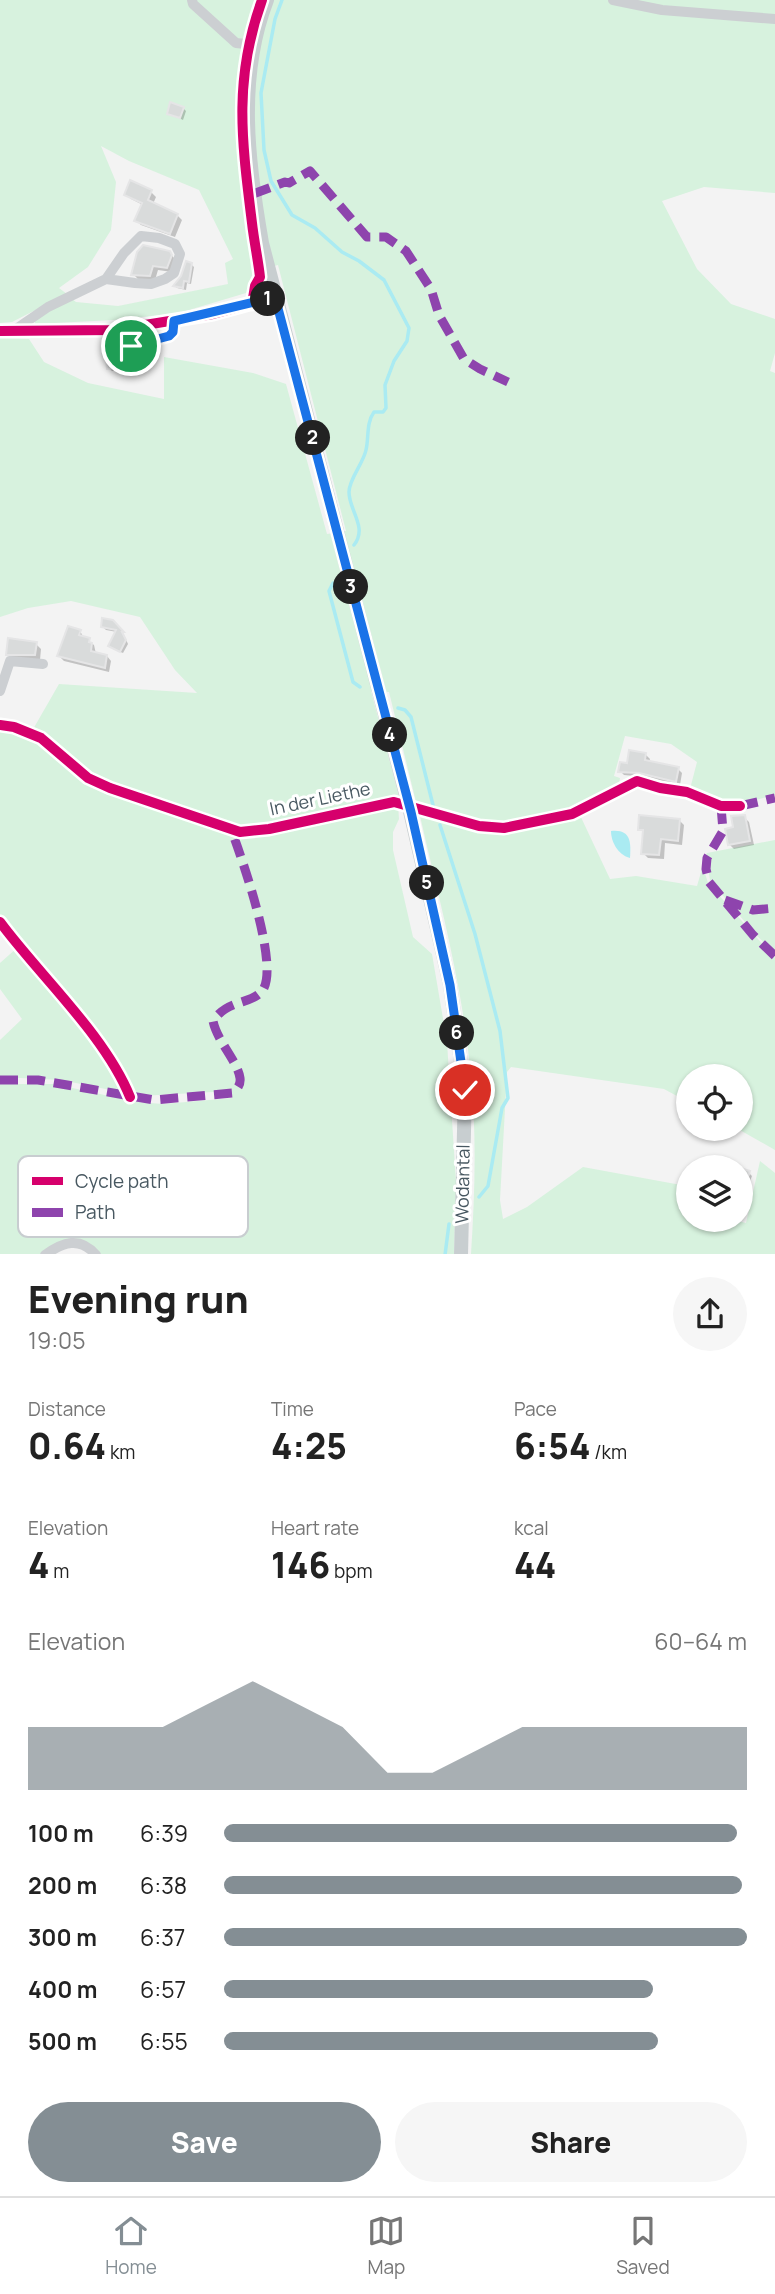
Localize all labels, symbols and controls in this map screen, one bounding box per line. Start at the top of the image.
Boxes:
pin: 1 [250,282,286,316]
text: 1 [263,285,272,311]
pin [101,316,161,376]
icon: arrive [112,327,150,365]
pin: 2 [296,420,330,456]
text: 2 [307,424,318,450]
pin: 3 [334,570,368,604]
text: 3 [345,573,356,599]
pin: 4 [372,718,408,752]
text: 4 [384,721,395,747]
street label: In der Liethe [267,776,372,820]
pin: 5 [410,866,444,900]
text: 5 [421,869,432,895]
pin: 6 [440,1016,475,1050]
text: 6 [451,1019,462,1045]
pin [435,1060,495,1120]
map controls [676,1064,753,1232]
button: locate [676,1064,753,1141]
icon: check [446,1071,484,1109]
street label: Wodantal [449,1144,475,1224]
button: layers [676,1155,753,1232]
legend [18,1156,248,1237]
text: Cycle path [75,1168,169,1194]
text: Path [75,1199,115,1225]
text: Evening run [28,1272,249,1324]
button: share [673,1277,747,1351]
text: 19:05 [28,1324,85,1356]
text: Distance [28,1396,106,1422]
text: Time [271,1396,314,1422]
text: Pace [514,1396,557,1422]
text: 0.64 [28,1422,106,1470]
text: 4:25 [271,1422,347,1470]
text: 6:54 [514,1422,590,1470]
text: km [106,1439,135,1465]
text: /km [590,1439,627,1465]
text: Elevation [28,1515,108,1541]
text: Heart rate [271,1515,359,1541]
text: kcal [514,1515,549,1541]
text: 4 [28,1541,50,1589]
text: 146 [271,1541,330,1589]
text: 44 [514,1541,556,1589]
text: m [50,1558,69,1584]
text: bpm [330,1558,373,1584]
text: Elevation [28,1625,125,1657]
text: 60–64 m [654,1625,747,1657]
text: 100 m [28,1817,94,1849]
text: 6:39 [140,1817,188,1849]
text: 200 m [28,1869,97,1901]
text: 6:38 [140,1869,187,1901]
text: 300 m [28,1921,97,1953]
text: 6:37 [140,1921,185,1953]
text: 400 m [28,1973,98,2005]
text: 6:57 [140,1973,186,2005]
text: 500 m [28,2025,97,2057]
text: 6:55 [140,2025,188,2057]
button: Save [28,2102,381,2182]
button: Share [395,2102,747,2182]
tab: Home [105,2212,157,2280]
tab: Map [367,2212,405,2280]
tab: Saved [616,2212,670,2280]

